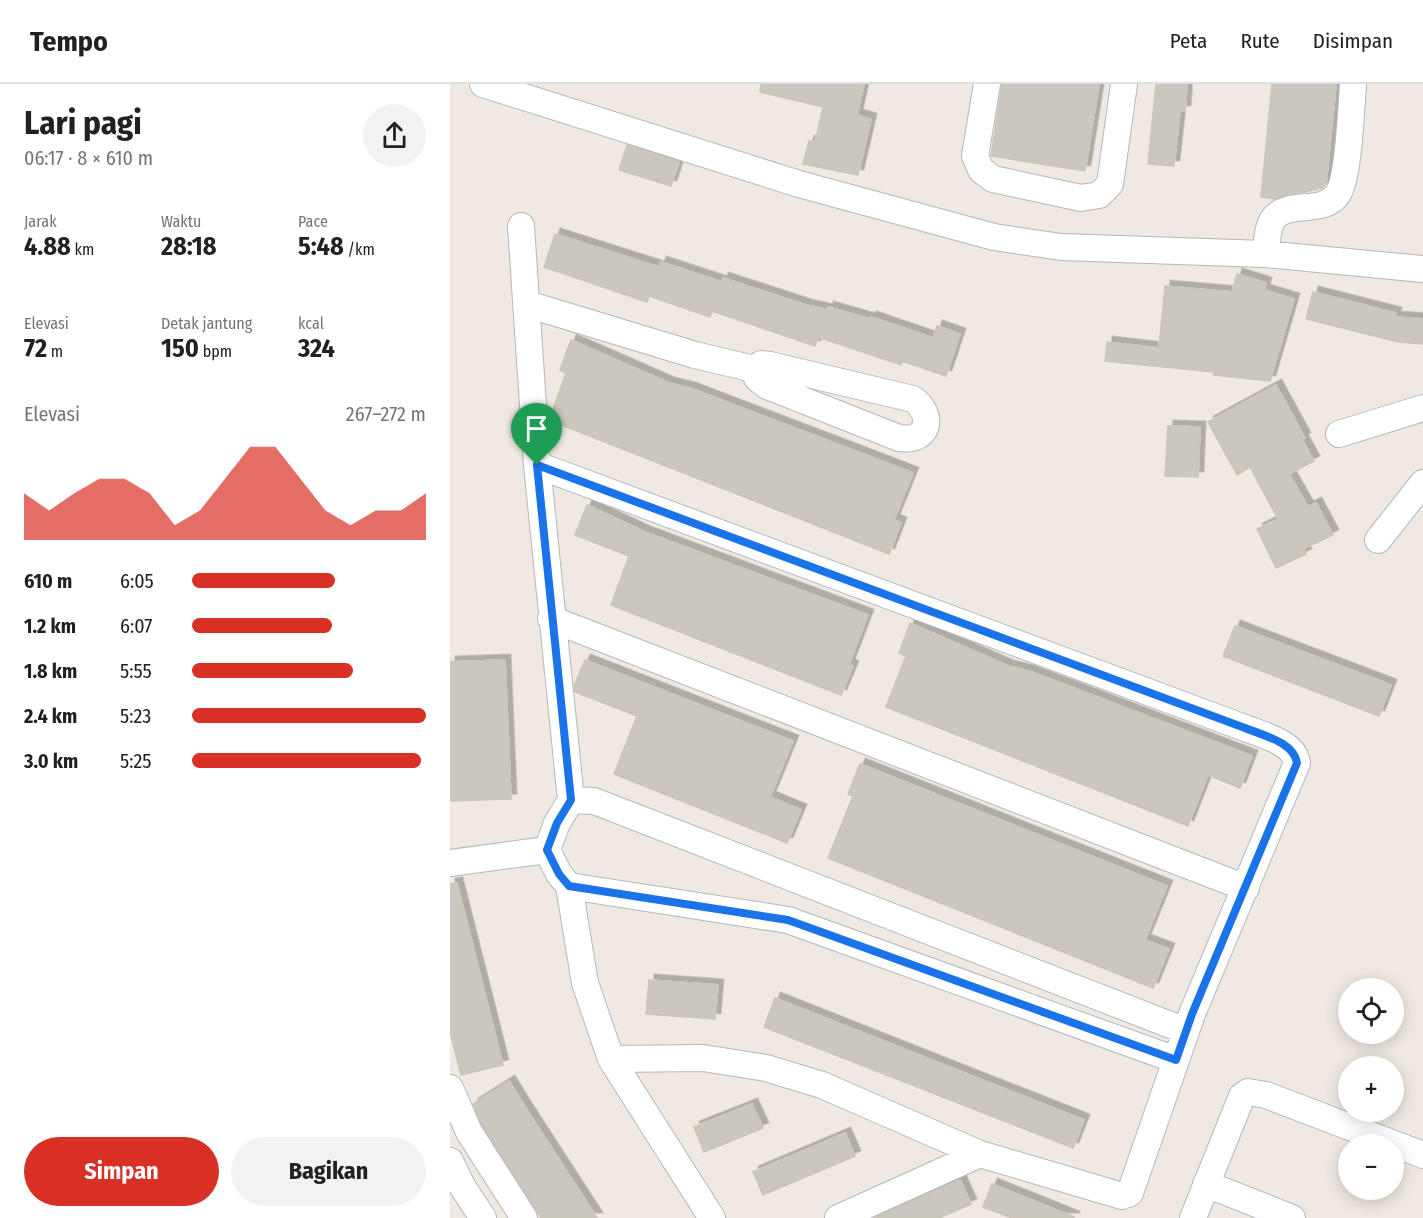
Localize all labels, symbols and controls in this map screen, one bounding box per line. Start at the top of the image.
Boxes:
text: Tempo [30,25,108,58]
text: Peta [1170,28,1207,54]
text: Rute [1240,28,1280,54]
text: Disimpan [1313,28,1393,54]
text: Lari pagi [24,103,142,143]
button: share [363,104,426,167]
text: 06:17 · 8 × 610 m [24,146,153,170]
text: Jarak [24,212,57,231]
text: Waktu [161,212,201,231]
text: Pace [298,212,328,231]
text: 4.88 [24,231,71,262]
text: 28:18 [161,231,217,262]
text: 5:48 [298,231,344,262]
text: km [71,240,94,259]
text: /km [344,240,375,259]
text: Elevasi [24,314,69,333]
text: Detak jantung [161,314,252,333]
text: kcal [298,314,324,333]
text: 72 [24,333,47,364]
text: 150 [161,333,199,364]
text: 324 [298,333,335,364]
text: m [47,342,63,361]
text: bpm [199,342,232,361]
text: Elevasi [24,402,80,426]
text: 267–272 m [346,402,426,426]
pin [511,403,562,465]
icon: arrive [520,412,553,445]
text: 610 m [24,569,72,593]
text: 6:05 [120,569,154,593]
text: 1.2 km [24,614,76,638]
text: 6:07 [120,614,152,638]
text: 1.8 km [24,659,77,683]
text: 5:55 [120,659,152,683]
text: 2.4 km [24,704,77,728]
text: 5:23 [120,704,151,728]
text: 3.0 km [24,749,78,773]
text: 5:25 [120,749,151,773]
map controls [1338,978,1404,1200]
button: locate [1338,978,1404,1044]
button: + [1338,1056,1404,1122]
button: − [1338,1134,1404,1200]
button: Simpan [24,1137,219,1206]
button: Bagikan [231,1137,426,1206]

